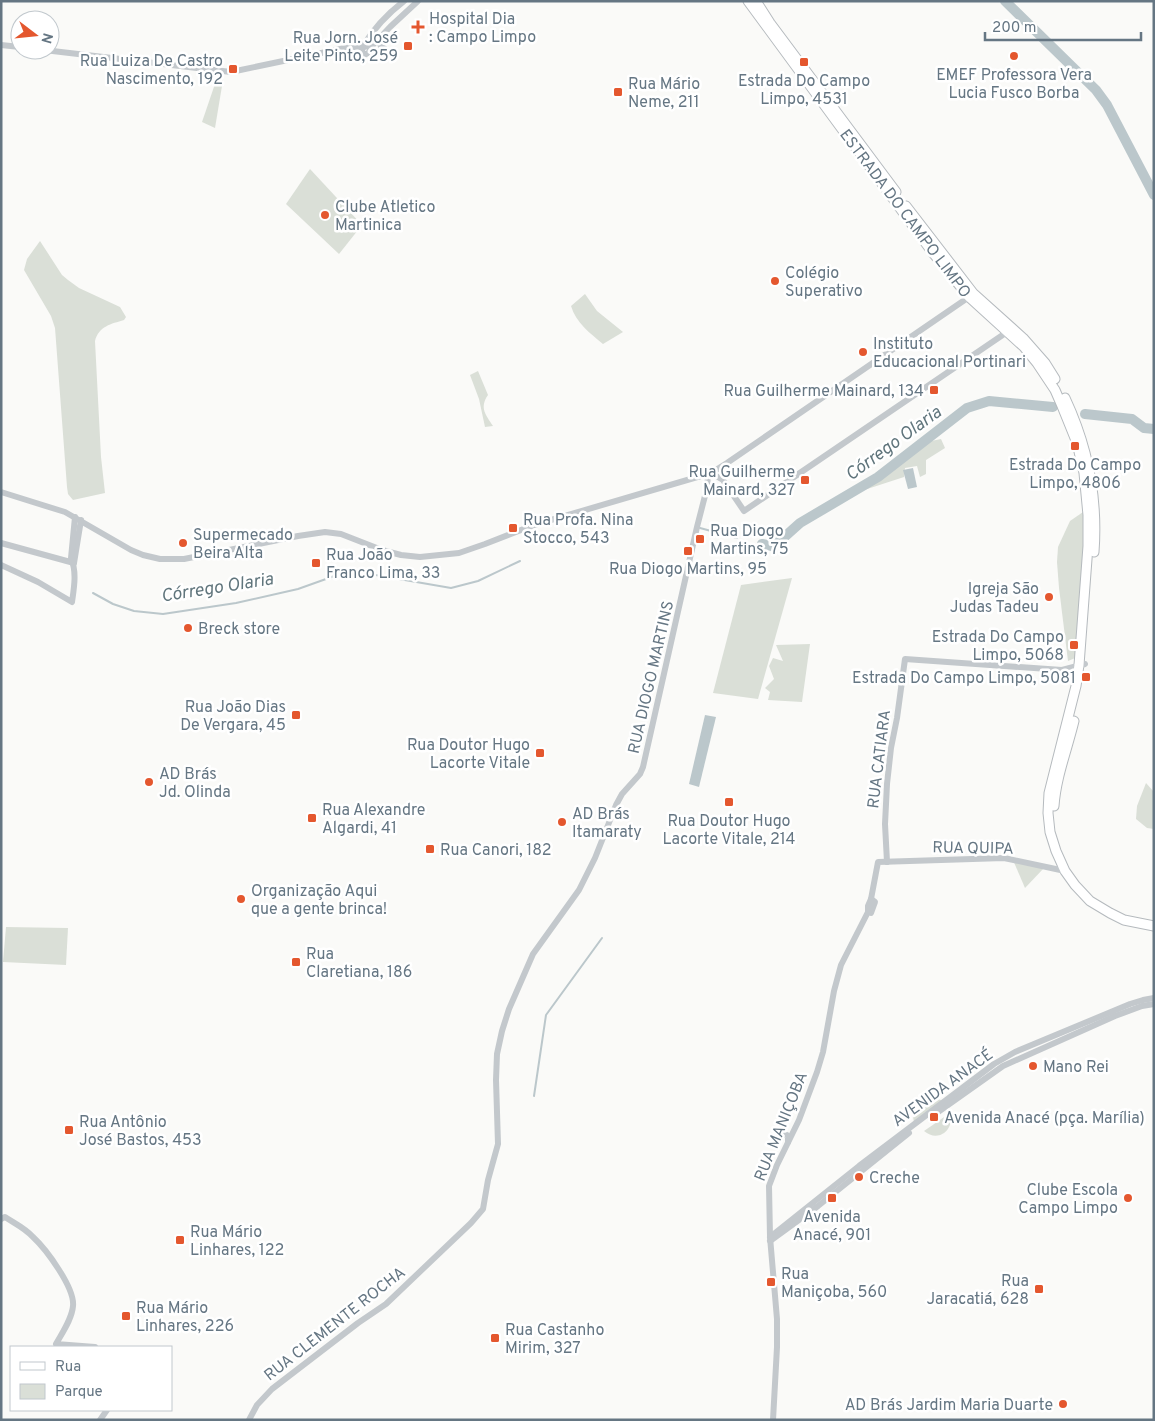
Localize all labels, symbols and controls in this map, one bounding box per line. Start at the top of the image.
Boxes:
north arrow [10,10,60,60]
place label: Hospital Dia : Campo Limpo [429,10,536,48]
scale bar [985,10,1141,42]
text: 200 m [992,19,1037,38]
marker: Hospital Dia : Campo Limpo [411,20,425,34]
place label: Rua Jorn. José Leite Pinto, 259 [284,29,398,67]
text: N [36,31,56,45]
marker: Rua Jorn. José Leite Pinto, 259 [402,40,414,52]
marker: EMEF Professora Vera Lucia Fusco Borba [1008,50,1020,62]
place label: Rua Luiza De Castro Nascimento, 192 [80,52,223,90]
marker: Estrada Do Campo Limpo, 4531 [798,56,810,68]
marker: Rua Luiza De Castro Nascimento, 192 [227,63,239,75]
place label: EMEF Professora Vera Lucia Fusco Borba [936,66,1092,104]
place label: Estrada Do Campo Limpo, 4531 [738,72,870,110]
place label: Rua Mário Neme, 211 [628,75,700,113]
marker: Rua Mário Neme, 211 [612,86,624,98]
street label: ESTRADA DO CAMPO LIMPO [834,126,974,303]
place label: Clube Atletico Martinica [335,198,435,236]
marker: Clube Atletico Martinica [319,209,331,221]
place label: Colégio Superativo [785,264,863,302]
marker: Colégio Superativo [769,275,781,287]
place label: Instituto Educacional Portinari [873,335,1026,373]
marker: Instituto Educacional Portinari [857,346,869,358]
place label: Rua Guilherme Mainard, 134 [723,382,924,402]
marker: Rua Guilherme Mainard, 134 [928,384,940,396]
water label: Córrego Olaria [841,401,947,487]
marker: Estrada Do Campo Limpo, 4806 [1069,440,1081,452]
place label: Estrada Do Campo Limpo, 4806 [1009,456,1141,494]
place label: Rua Guilherme Mainard, 327 [688,463,795,501]
marker: Rua Guilherme Mainard, 327 [799,474,811,486]
place label: Rua Profa. Nina Stocco, 543 [523,511,633,549]
marker: Rua Profa. Nina Stocco, 543 [507,522,519,534]
place label: Rua Diogo Martins, 75 [710,522,789,560]
place label: Supermecado Beira Alta [193,526,293,564]
marker: Rua Diogo Martins, 75 [694,533,706,545]
marker: Supermecado Beira Alta [177,537,189,549]
marker: Rua Diogo Martins, 95 [682,545,694,557]
place label: Rua João Franco Lima, 33 [326,546,440,584]
marker: Rua João Franco Lima, 33 [310,557,322,569]
place label: Rua Diogo Martins, 95 [609,560,767,580]
water label: Córrego Olaria [159,568,276,609]
place label: Igreja São Judas Tadeu [950,580,1039,618]
marker: Igreja São Judas Tadeu [1043,591,1055,603]
street label: RUA DIOGO MARTINS [625,599,679,756]
place label: Breck store [198,620,280,640]
marker: Breck store [182,622,194,634]
place label: Estrada Do Campo Limpo, 5068 [932,628,1064,666]
marker: Estrada Do Campo Limpo, 5068 [1068,639,1080,651]
place label: Estrada Do Campo Limpo, 5081 [852,669,1076,689]
marker: Estrada Do Campo Limpo, 5081 [1080,671,1092,683]
place label: Rua João Dias De Vergara, 45 [180,698,286,736]
marker: Rua João Dias De Vergara, 45 [290,709,302,721]
street label: RUA CATIARA [864,709,896,810]
place label: Rua Doutor Hugo Lacorte Vitale [407,736,530,774]
marker: Rua Doutor Hugo Lacorte Vitale [534,747,546,759]
place label: AD Brás Jd. Olinda [159,765,231,803]
marker: AD Brás Jd. Olinda [143,776,155,788]
marker: Rua Doutor Hugo Lacorte Vitale, 214 [723,796,735,808]
place label: Rua Alexandre Algardi, 41 [322,801,425,839]
place label: AD Brás Itamaraty [572,805,642,843]
marker: Rua Alexandre Algardi, 41 [306,812,318,824]
place label: Rua Doutor Hugo Lacorte Vitale, 214 [663,812,796,850]
marker: AD Brás Itamaraty [556,816,568,828]
street label: RUA QUIPA [932,838,1014,860]
place label: Rua Canori, 182 [440,841,552,861]
marker: Rua Canori, 182 [424,843,436,855]
place label: Organização Aqui que a gente brinca! [251,882,387,920]
marker: Organização Aqui que a gente brinca! [235,893,247,905]
place label: Rua Claretiana, 186 [306,945,412,983]
marker: Rua Claretiana, 186 [290,956,302,968]
street label: AVENIDA ANACÉ [888,1044,998,1132]
place label: Mano Rei [1043,1058,1109,1078]
marker: Mano Rei [1027,1060,1039,1072]
street label: RUA MANIÇOBA [751,1069,813,1184]
place label: Avenida Anacé (pça. Marília) [944,1109,1145,1129]
marker: Avenida Anacé (pça. Marília) [928,1111,940,1123]
place label: Rua Antônio José Bastos, 453 [79,1113,202,1151]
marker: Rua Antônio José Bastos, 453 [63,1124,75,1136]
place label: Creche [869,1169,920,1189]
marker: Creche [853,1171,865,1183]
place label: Clube Escola Campo Limpo [1018,1181,1118,1219]
marker: Avenida Anacé, 901 [826,1192,838,1204]
marker: Clube Escola Campo Limpo [1122,1192,1134,1204]
place label: Avenida Anacé, 901 [793,1208,871,1246]
place label: Rua Mário Linhares, 122 [190,1223,284,1261]
marker: Rua Mário Linhares, 122 [174,1234,186,1246]
street label: RUA CLEMENTE ROCHA [261,1263,410,1386]
place label: Rua Maniçoba, 560 [781,1265,887,1303]
place label: Rua Jaracatiá, 628 [926,1272,1029,1310]
marker: Rua Maniçoba, 560 [765,1276,777,1288]
marker: Rua Jaracatiá, 628 [1033,1283,1045,1295]
place label: Rua Mário Linhares, 226 [136,1299,234,1337]
marker: Rua Mário Linhares, 226 [120,1310,132,1322]
place label: Rua Castanho Mirim, 327 [505,1321,605,1359]
marker: Rua Castanho Mirim, 327 [489,1332,501,1344]
legend [10,1346,172,1411]
text: Rua [55,1358,81,1377]
text: Parque [55,1383,103,1402]
place label: AD Brás Jardim Maria Duarte [845,1396,1053,1416]
marker: AD Brás Jardim Maria Duarte [1057,1398,1069,1410]

